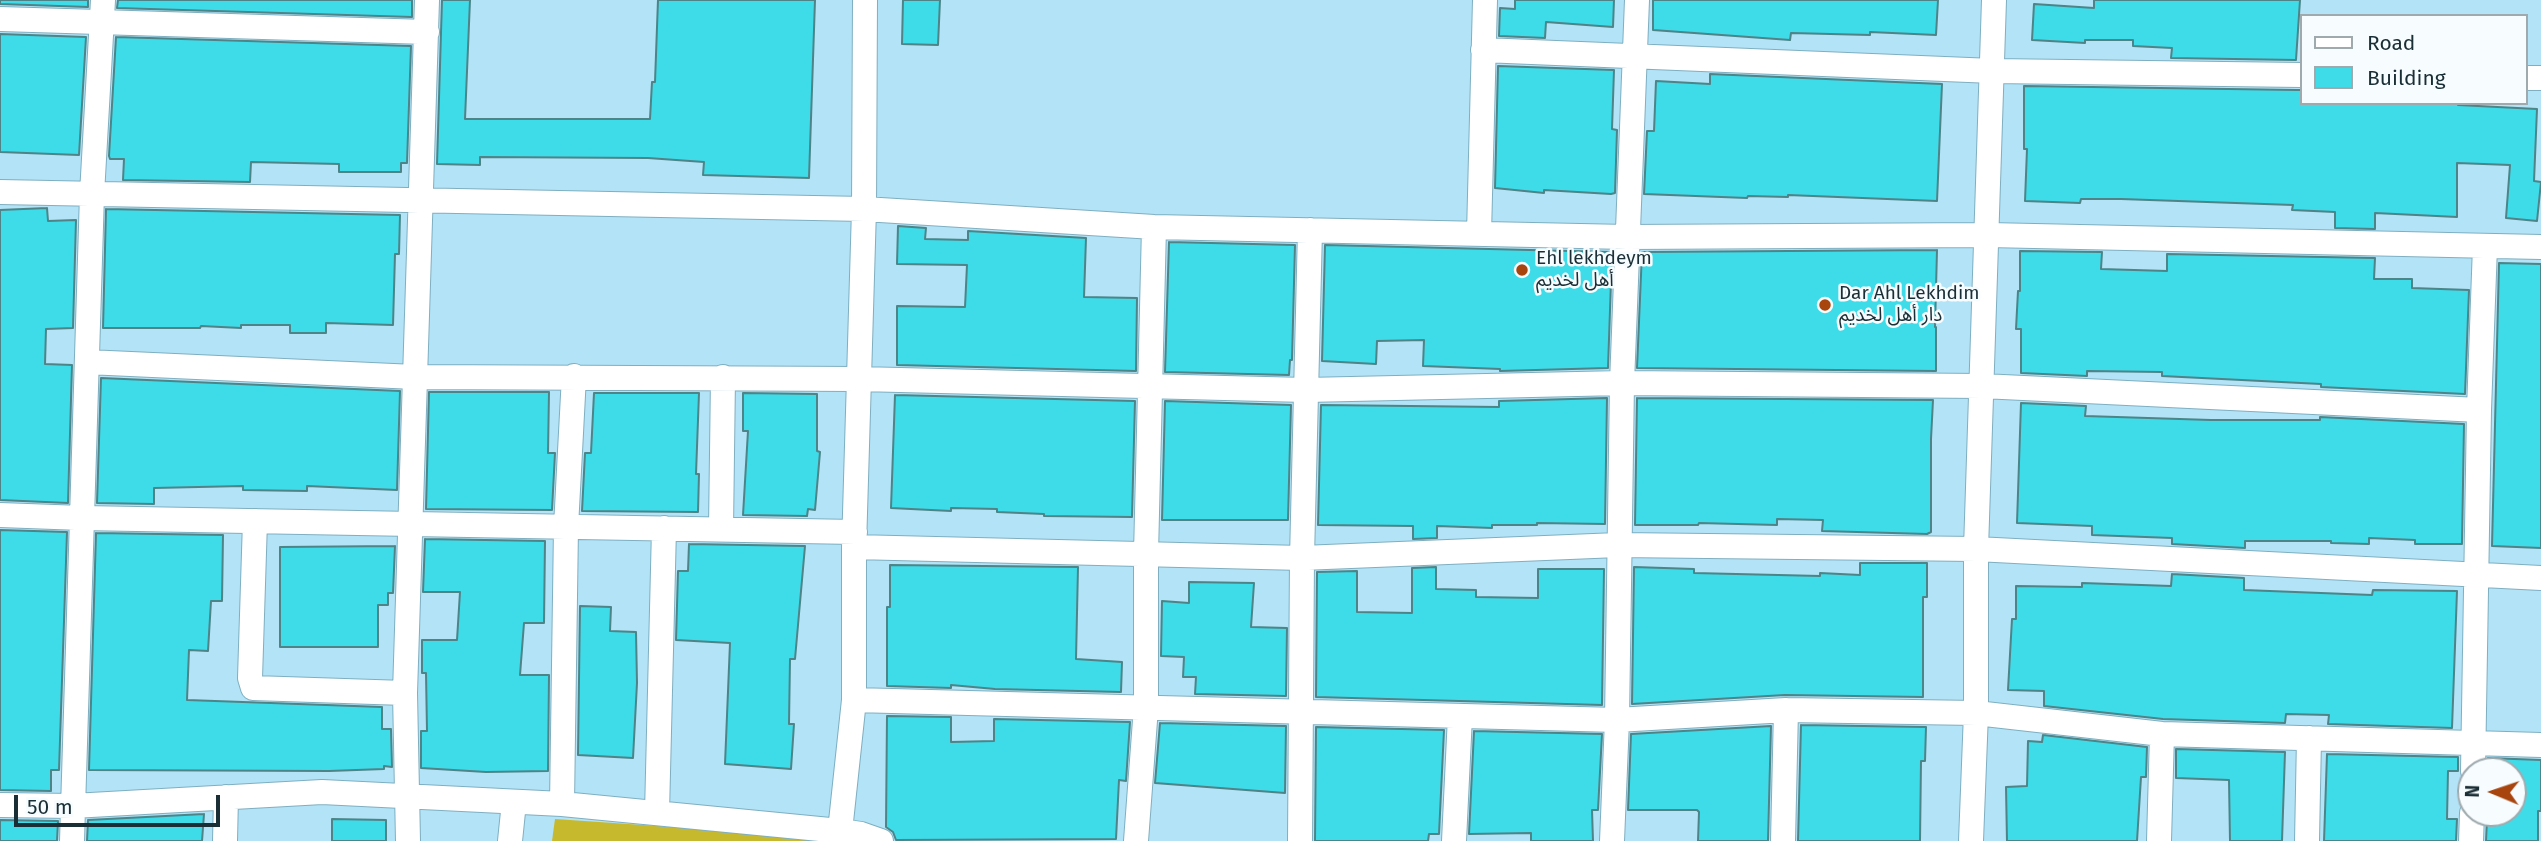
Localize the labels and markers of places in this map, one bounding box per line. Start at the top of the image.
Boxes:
place label: Ehl lekhdeym أهل لخديم [1536,248,1652,292]
marker: Ehl lekhdeym أهل لخديم [1514,262,1530,278]
place label: Dar Ahl Lekhdim دار أهل لخديم [1839,283,1980,327]
marker: Dar Ahl Lekhdim دار أهل لخديم [1817,297,1833,313]

